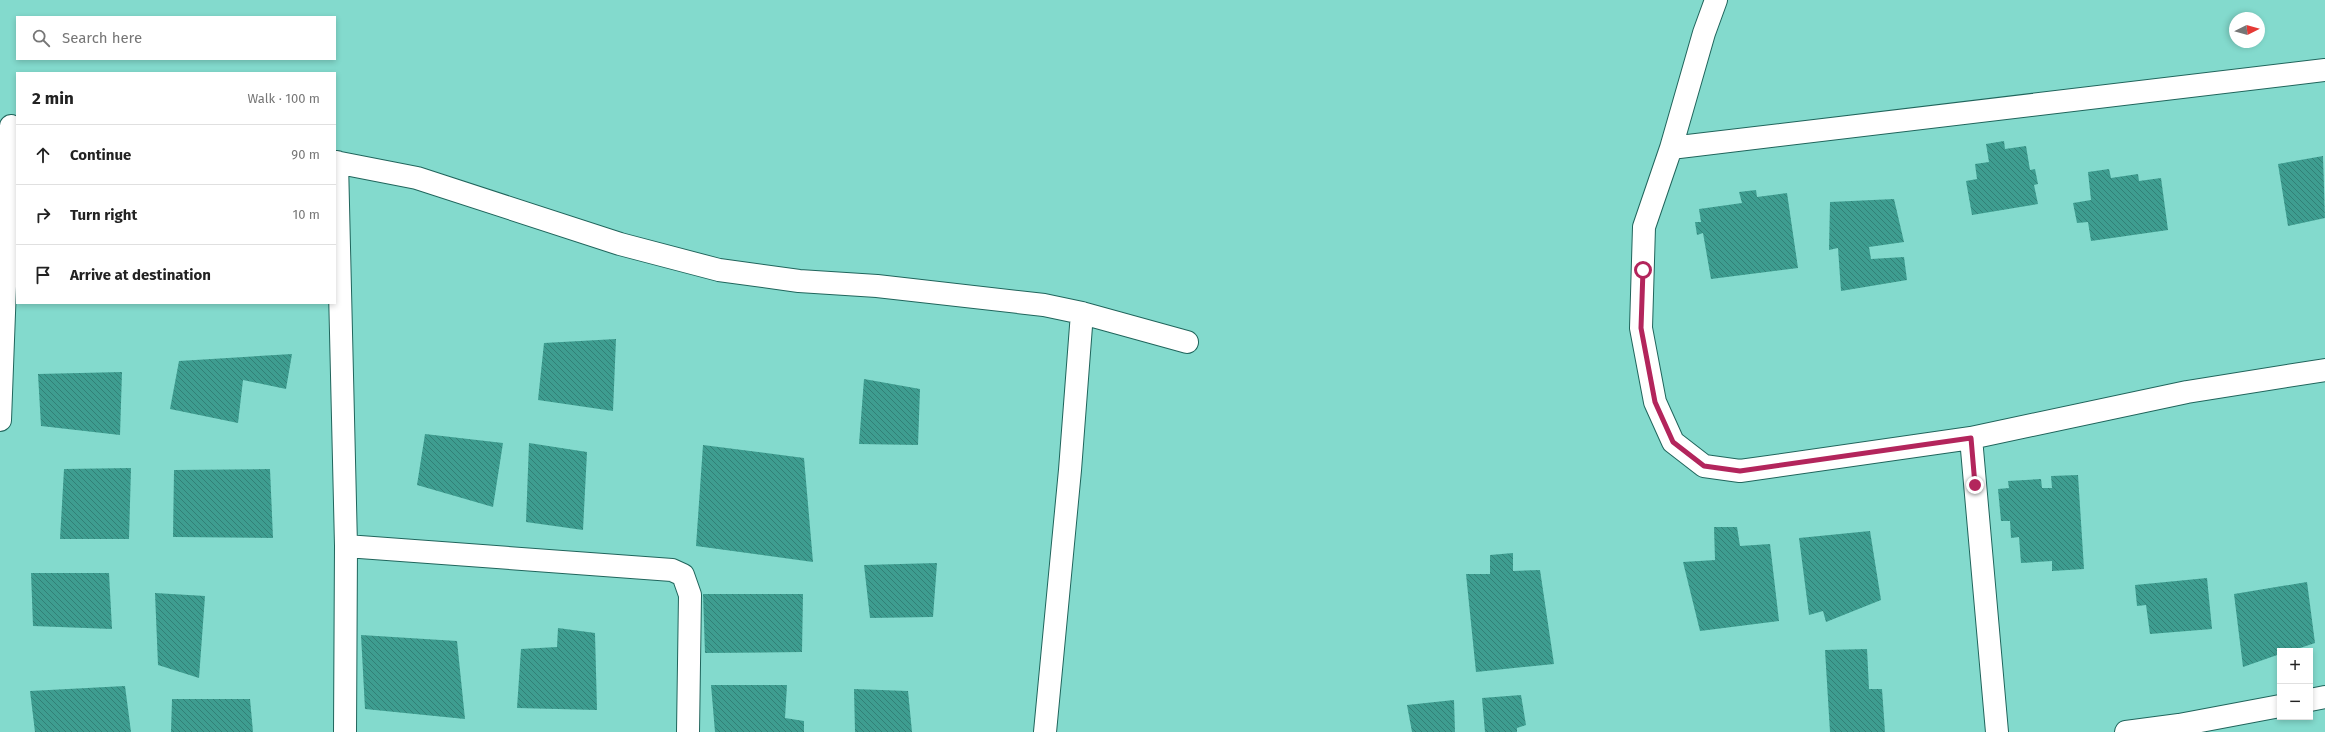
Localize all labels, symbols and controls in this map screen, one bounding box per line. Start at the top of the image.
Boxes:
north arrow [2229,12,2265,48]
search box [16,16,336,60]
icon: search [30,27,52,49]
text: Search here [62,29,142,47]
text: 2 min [32,88,74,109]
text: Walk · 100 m [248,91,320,106]
icon: ahead [32,144,54,166]
text: Continue [70,146,131,164]
text: 90 m [291,147,320,162]
icon: right [32,204,54,226]
text: Turn right [70,206,137,224]
text: 10 m [293,207,320,222]
route start [1634,261,1652,279]
icon: arrive [32,264,54,286]
text: Arrive at destination [70,266,211,284]
route end [1966,476,1984,494]
map controls [2277,648,2313,720]
button: + [2277,648,2313,684]
button: − [2277,684,2313,720]

